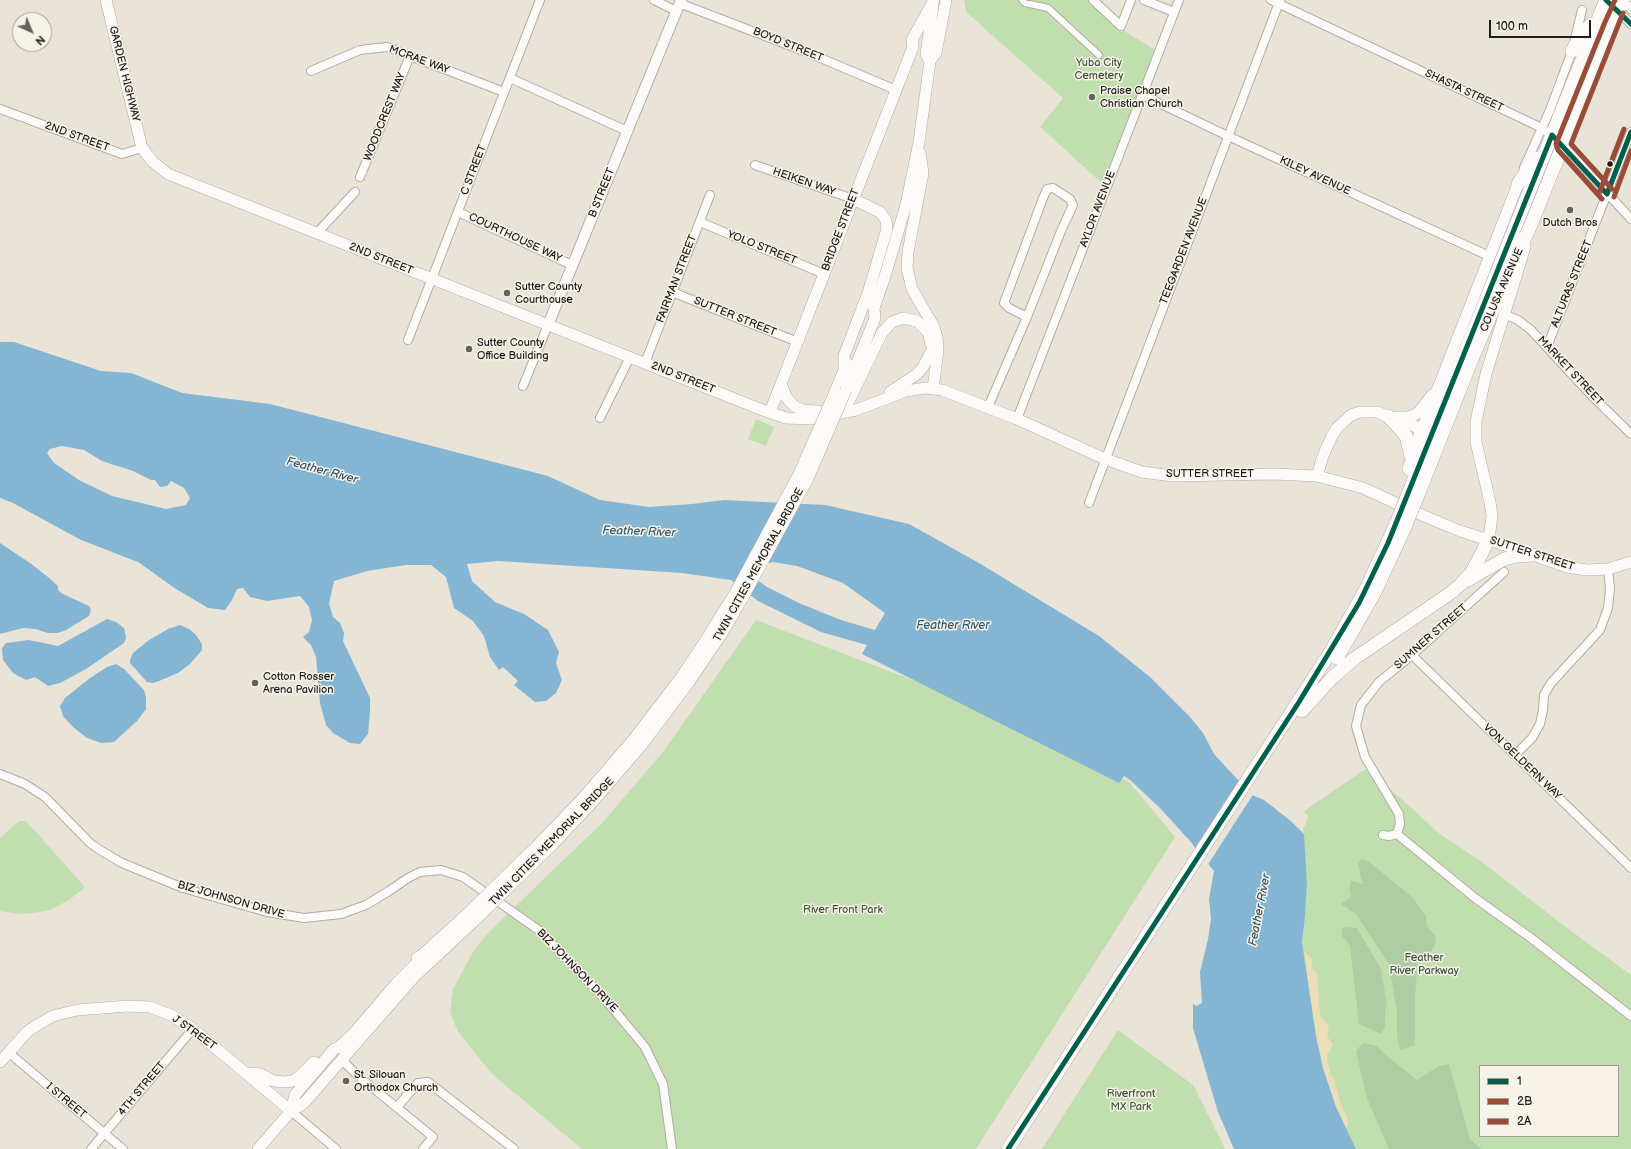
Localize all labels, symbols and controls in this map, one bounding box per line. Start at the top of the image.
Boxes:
north arrow [12,12,52,52]
scale bar [1491,12,1593,38]
text: 100 m [1496,19,1528,34]
street label: GARDEN HIGHWAY [106,25,142,123]
street label: BOYD STREET [751,25,825,65]
text: N [33,33,47,48]
street label: MCRAE WAY [387,43,451,77]
park label: Yuba City Cemetery [1074,56,1124,82]
street label: SHASTA STREET [1423,67,1505,115]
street label: WOODCREST WAY [361,71,409,163]
place label: Praise Chapel Christian Church [1100,84,1183,110]
marker: Praise Chapel Christian Church [1087,92,1097,102]
street label: 2ND STREET [43,119,111,155]
street label: C STREET [458,143,490,197]
street label: KILEY AVENUE [1277,154,1353,198]
unlabelled marker [1605,159,1615,169]
street label: HEIKEN WAY [771,165,837,199]
street label: B STREET [586,166,618,220]
street label: AYLOR AVENUE [1077,169,1119,249]
street label: BRIDGE STREET [819,187,863,273]
street label: TEEGARDEN AVENUE [1158,196,1210,306]
marker: Dutch Bros [1565,205,1575,215]
street label: COURTHOUSE WAY [466,211,564,265]
place label: Dutch Bros [1542,216,1598,230]
street label: YOLO STREET [725,228,799,268]
street label: FAIRMAN STREET [654,233,700,325]
street label: ALTURAS STREET [1548,238,1596,330]
street label: 2ND STREET [347,240,415,278]
street label: COLUSA AVENUE [1478,246,1526,334]
place label: Sutter County Courthouse [515,280,582,306]
marker: Sutter County Courthouse [502,288,512,298]
street label: SUTTER STREET [692,294,778,340]
street label: MARKET STREET [1534,334,1606,408]
place label: Sutter County Office Building [477,336,549,362]
marker: Sutter County Office Building [464,344,474,354]
street label: 2ND STREET [649,359,717,397]
water label: Feather River [285,455,359,487]
street label: SUTTER STREET [1166,467,1254,481]
street label: TWIN CITIES MEMORIAL BRIDGE [711,486,807,644]
water label: Feather River [602,524,676,540]
street label: SUTTER STREET [1488,534,1576,574]
street label: SUMNER STREET [1392,602,1470,672]
water label: Feather River [916,619,990,633]
place label: Cotton Rosser Arena Pavilion [263,670,334,696]
marker: Cotton Rosser Arena Pavilion [250,678,260,688]
street label: VON GELDERN WAY [1480,721,1564,803]
street label: TWIN CITIES MEMORIAL BRIDGE [487,775,617,909]
water label: Feather River [1246,873,1274,947]
street label: BIZ JOHNSON DRIVE [176,878,286,922]
park label: River Front Park [803,903,883,917]
street label: BIZ JOHNSON DRIVE [534,927,620,1015]
park label: Feather River Parkway [1389,951,1459,977]
street label: J STREET [170,1013,218,1053]
street label: 4TH STREET [116,1059,168,1119]
legend [1479,1065,1619,1137]
place label: St. Silouan Orthodox Church [354,1068,438,1094]
text: 1 [1517,1074,1522,1089]
marker: St. Silouan Orthodox Church [341,1076,351,1086]
street label: I STREET [43,1080,89,1122]
park label: Riverfront MX Park [1107,1087,1155,1113]
text: 2B [1517,1094,1532,1109]
text: 2A [1517,1114,1531,1129]

